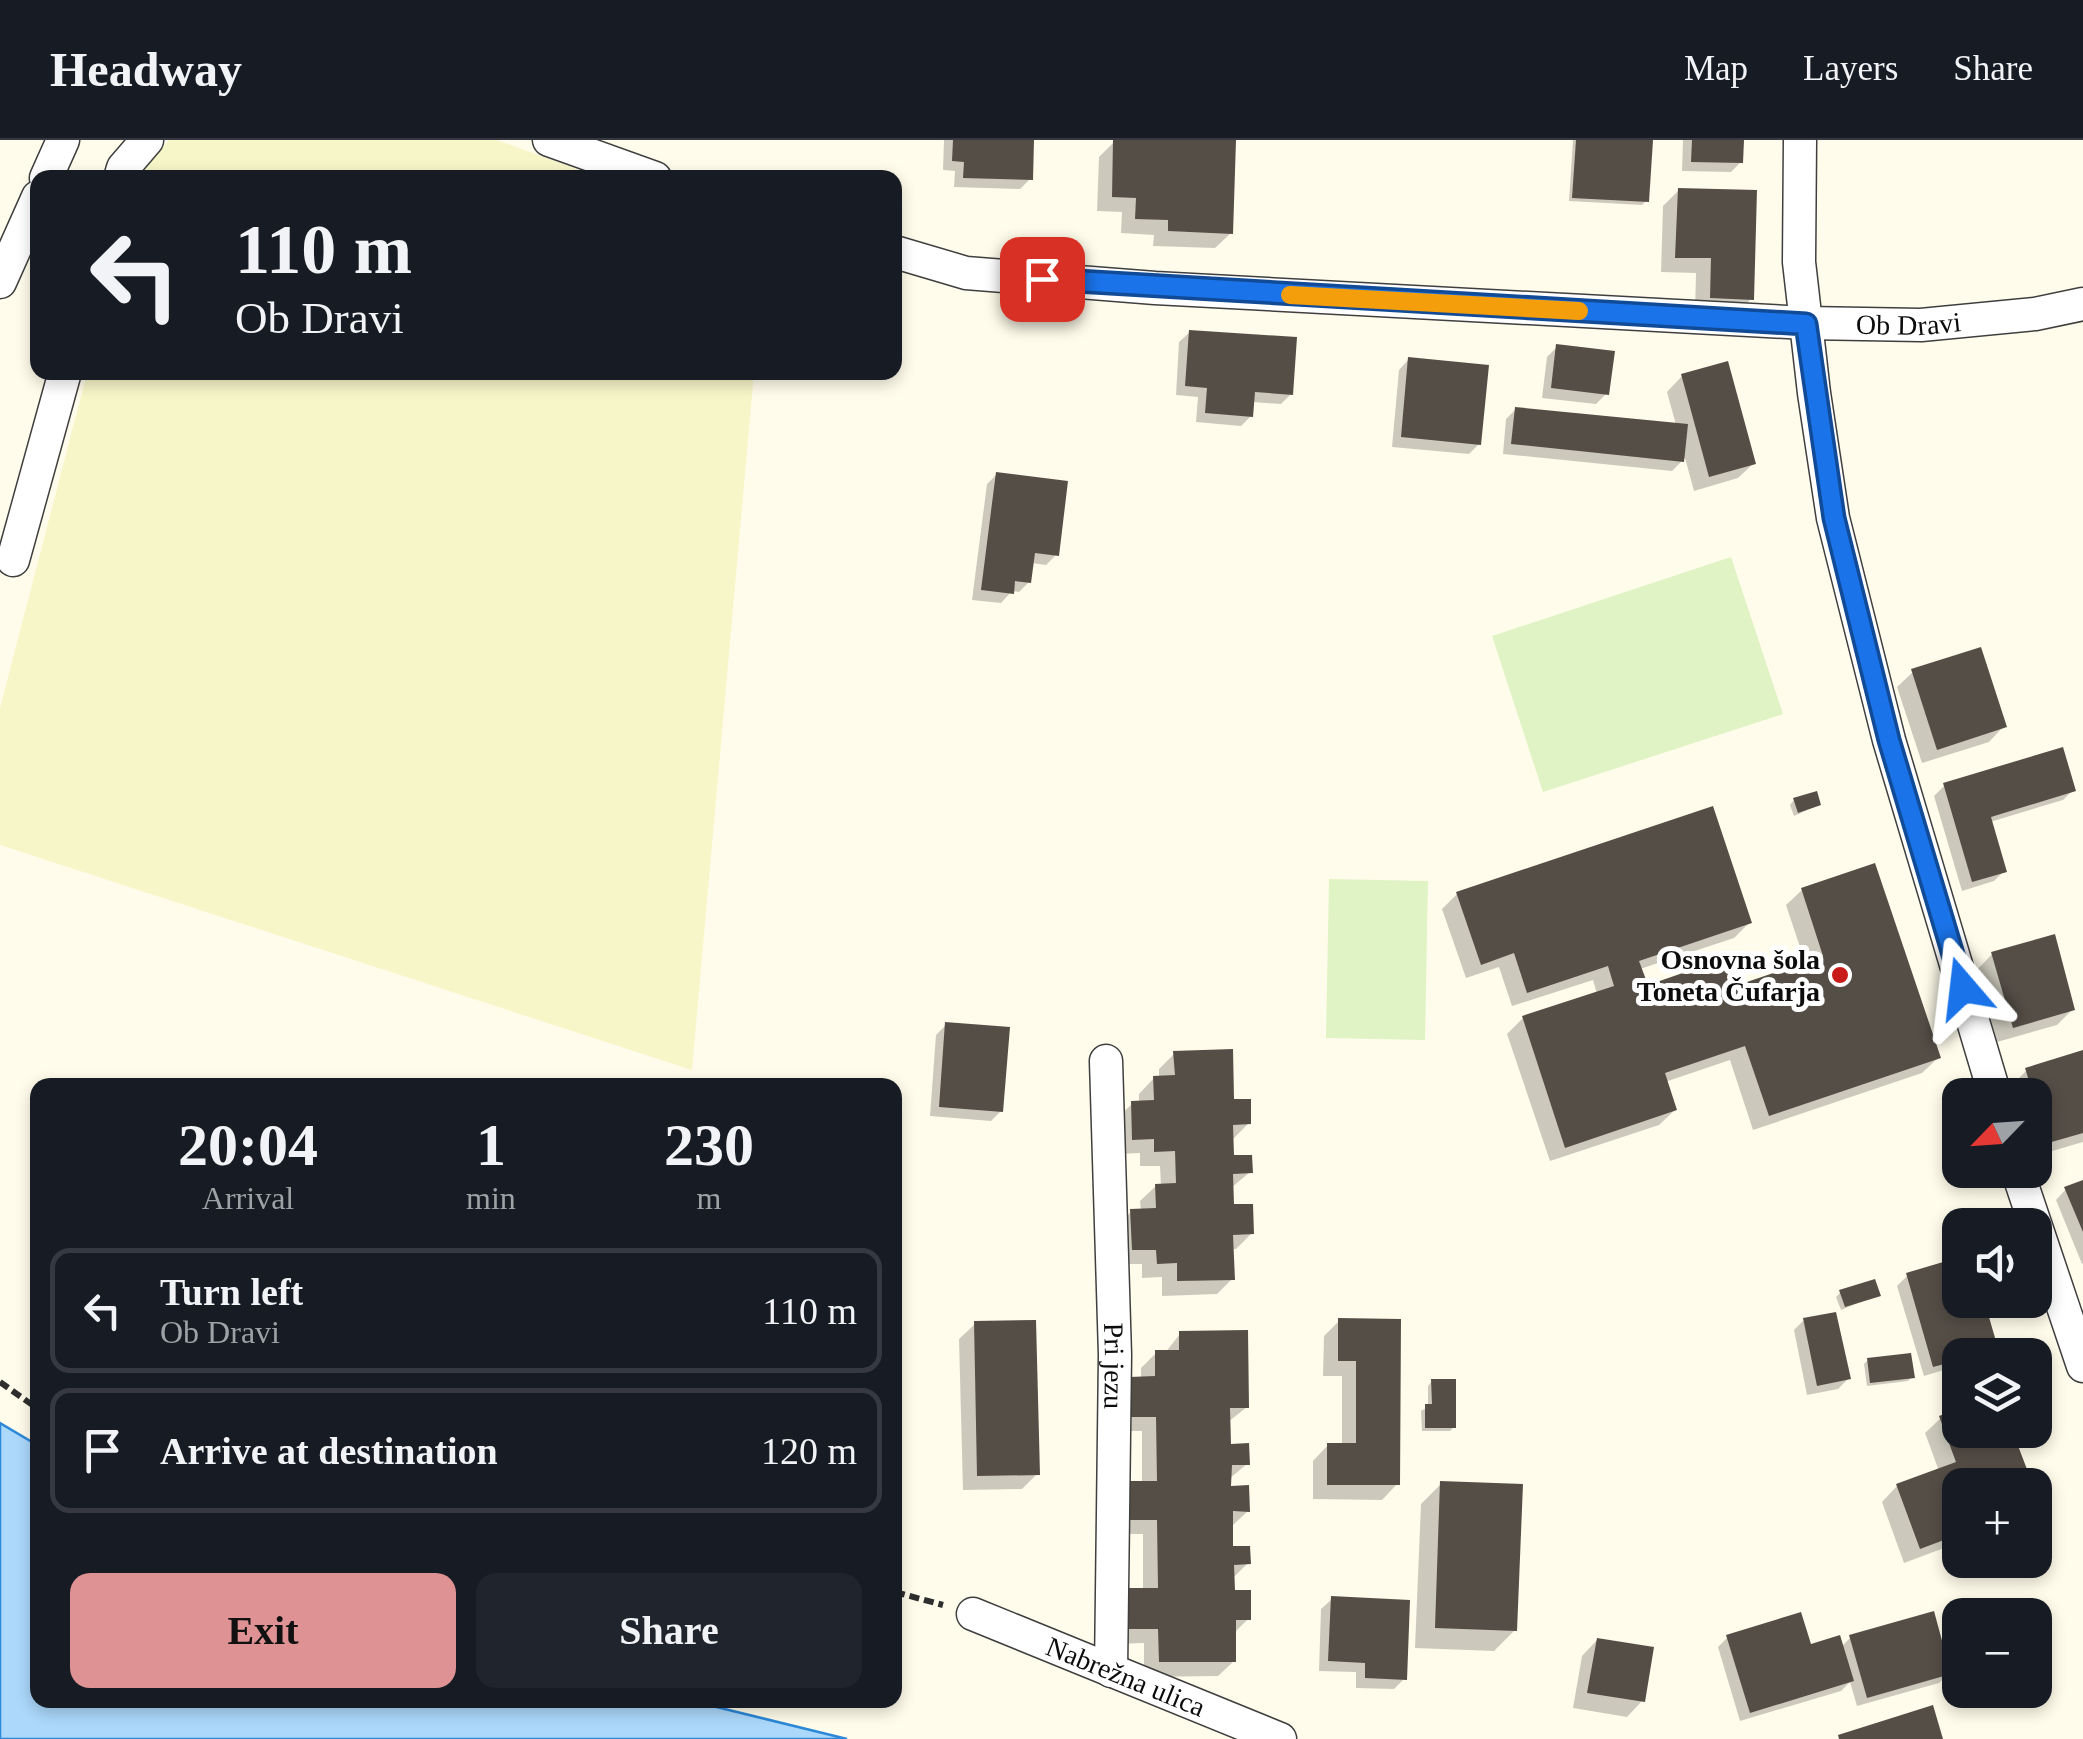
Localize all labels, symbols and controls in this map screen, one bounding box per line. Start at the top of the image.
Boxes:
text: Headway [50,43,242,96]
text: Map [1684,49,1748,88]
text: Layers [1803,49,1898,88]
text: Share [1953,49,2033,88]
icon: left [70,210,200,340]
text: 110 m [235,211,412,288]
pin [1000,237,1085,322]
icon: arrive [1015,252,1070,307]
text: Ob Dravi [235,293,404,343]
street label: Ob Dravi [1856,306,1962,341]
position arrow [1911,936,2015,1040]
place label: Osnovna šola Toneta Čufarja [1637,944,1820,1007]
marker: Osnovna šola Toneta Čufarja [1829,964,1851,986]
north arrow [1942,1078,2052,1188]
map controls [1942,1078,2052,1708]
text: 20:04 [178,1112,318,1178]
text: 1 [476,1112,506,1178]
text: 230 [664,1112,754,1178]
text: Arrival [202,1180,294,1216]
text: min [466,1180,516,1216]
text: m [696,1180,721,1216]
button: sound [1942,1208,2052,1318]
text: Turn left [160,1271,303,1313]
icon: left [75,1283,130,1338]
text: 110 m [762,1290,857,1332]
text: Ob Dravi [160,1314,280,1350]
street label: Pri jezu [1099,1322,1131,1409]
button: layers [1942,1338,2052,1448]
icon: arrive [75,1423,130,1478]
text: Arrive at destination [160,1430,498,1472]
text: 120 m [761,1430,857,1472]
button: + [1942,1468,2052,1578]
button: Exit [70,1573,456,1688]
button: Share [476,1573,862,1688]
button: − [1942,1598,2052,1708]
street label: Nabrežna ulica [1042,1630,1210,1723]

